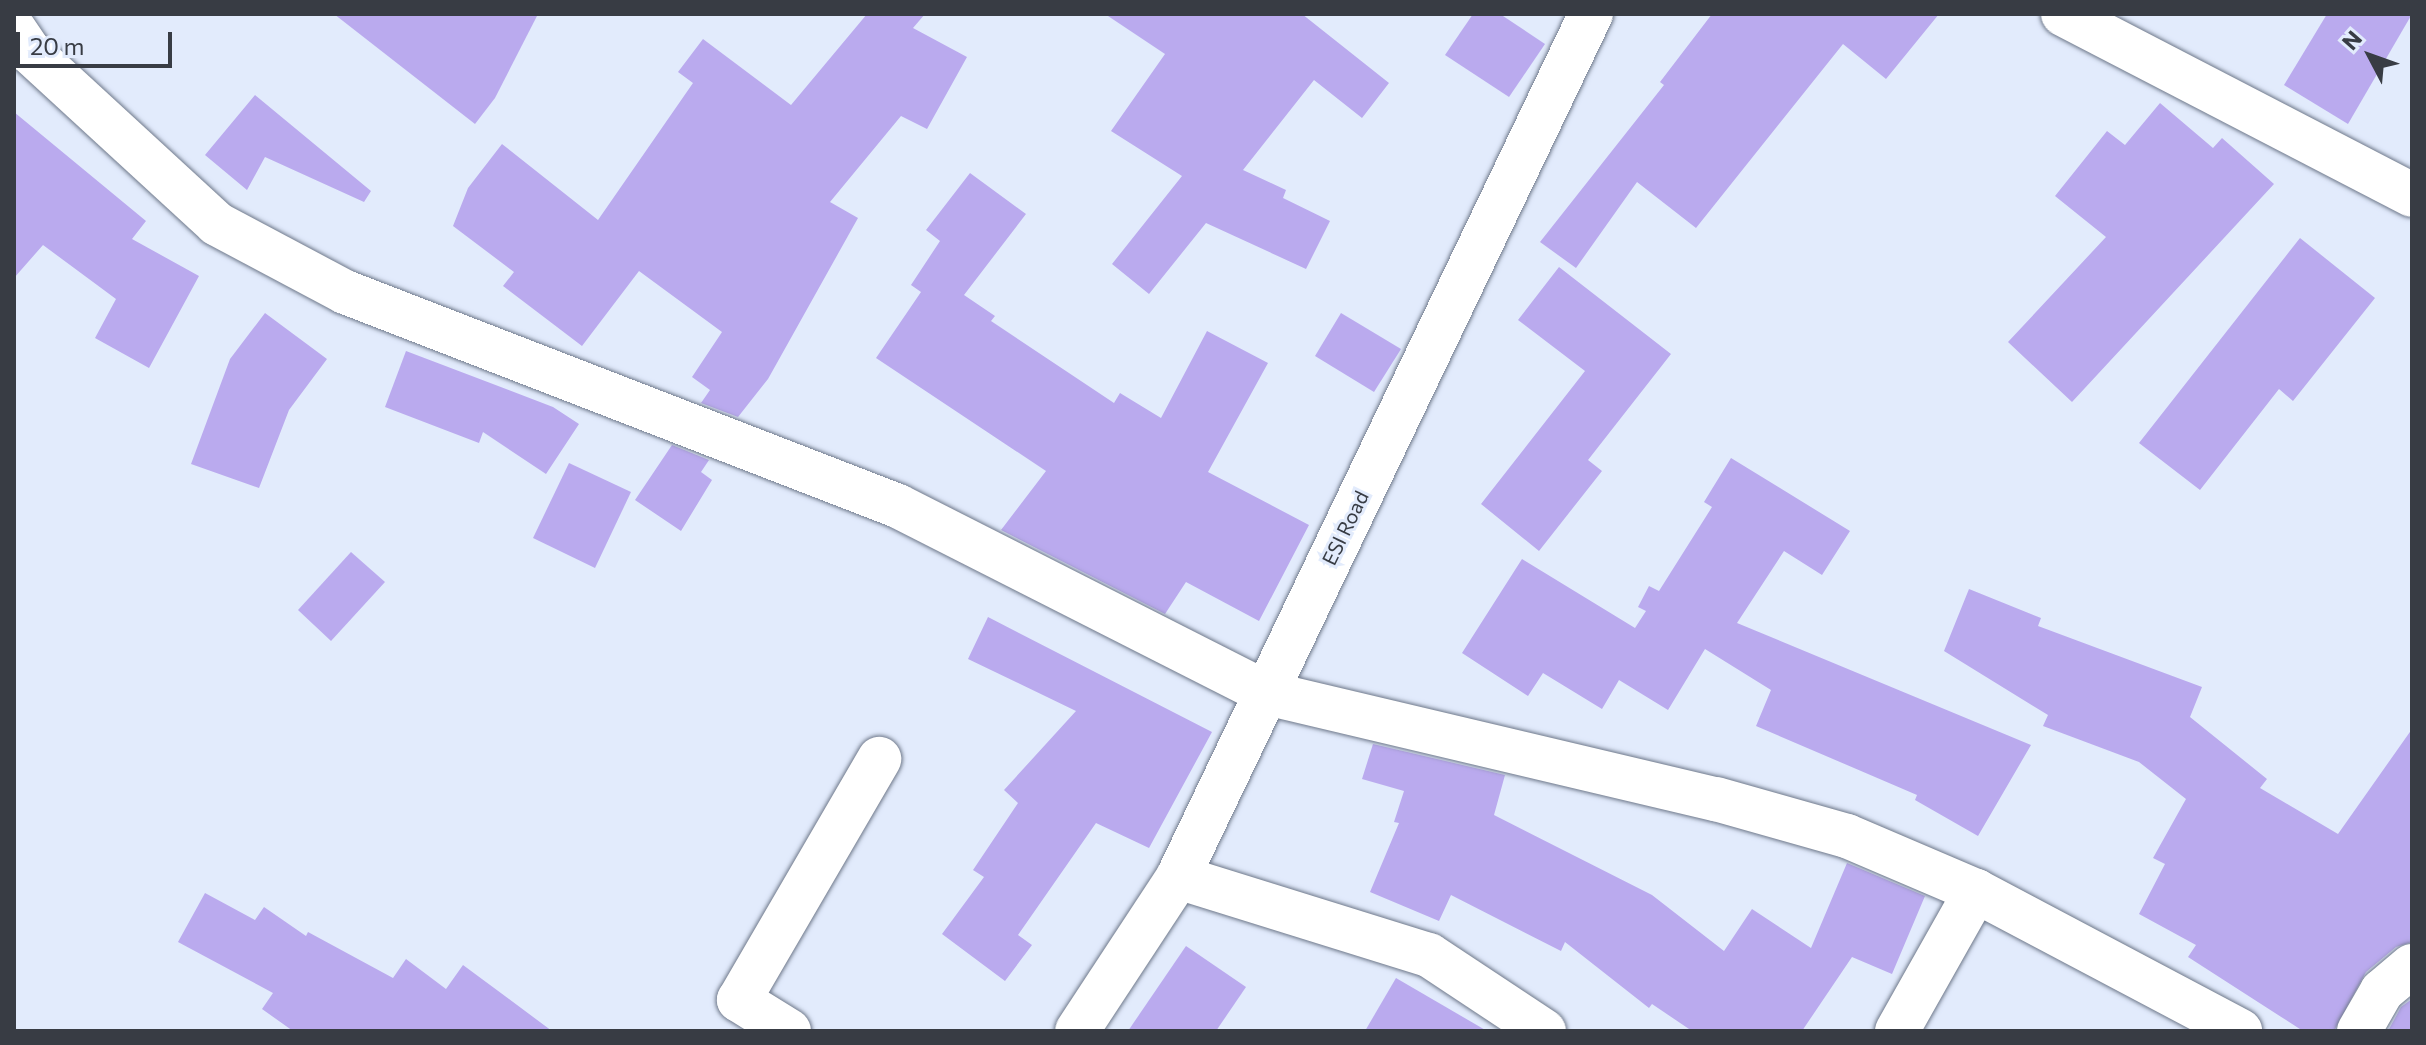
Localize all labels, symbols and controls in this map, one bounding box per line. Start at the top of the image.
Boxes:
scale bar [20,16,176,66]
north arrow [2330,16,2410,96]
text: N [2336,25,2367,55]
text: 20 m [30,31,84,60]
street label: ESI Road [1317,487,1373,569]

